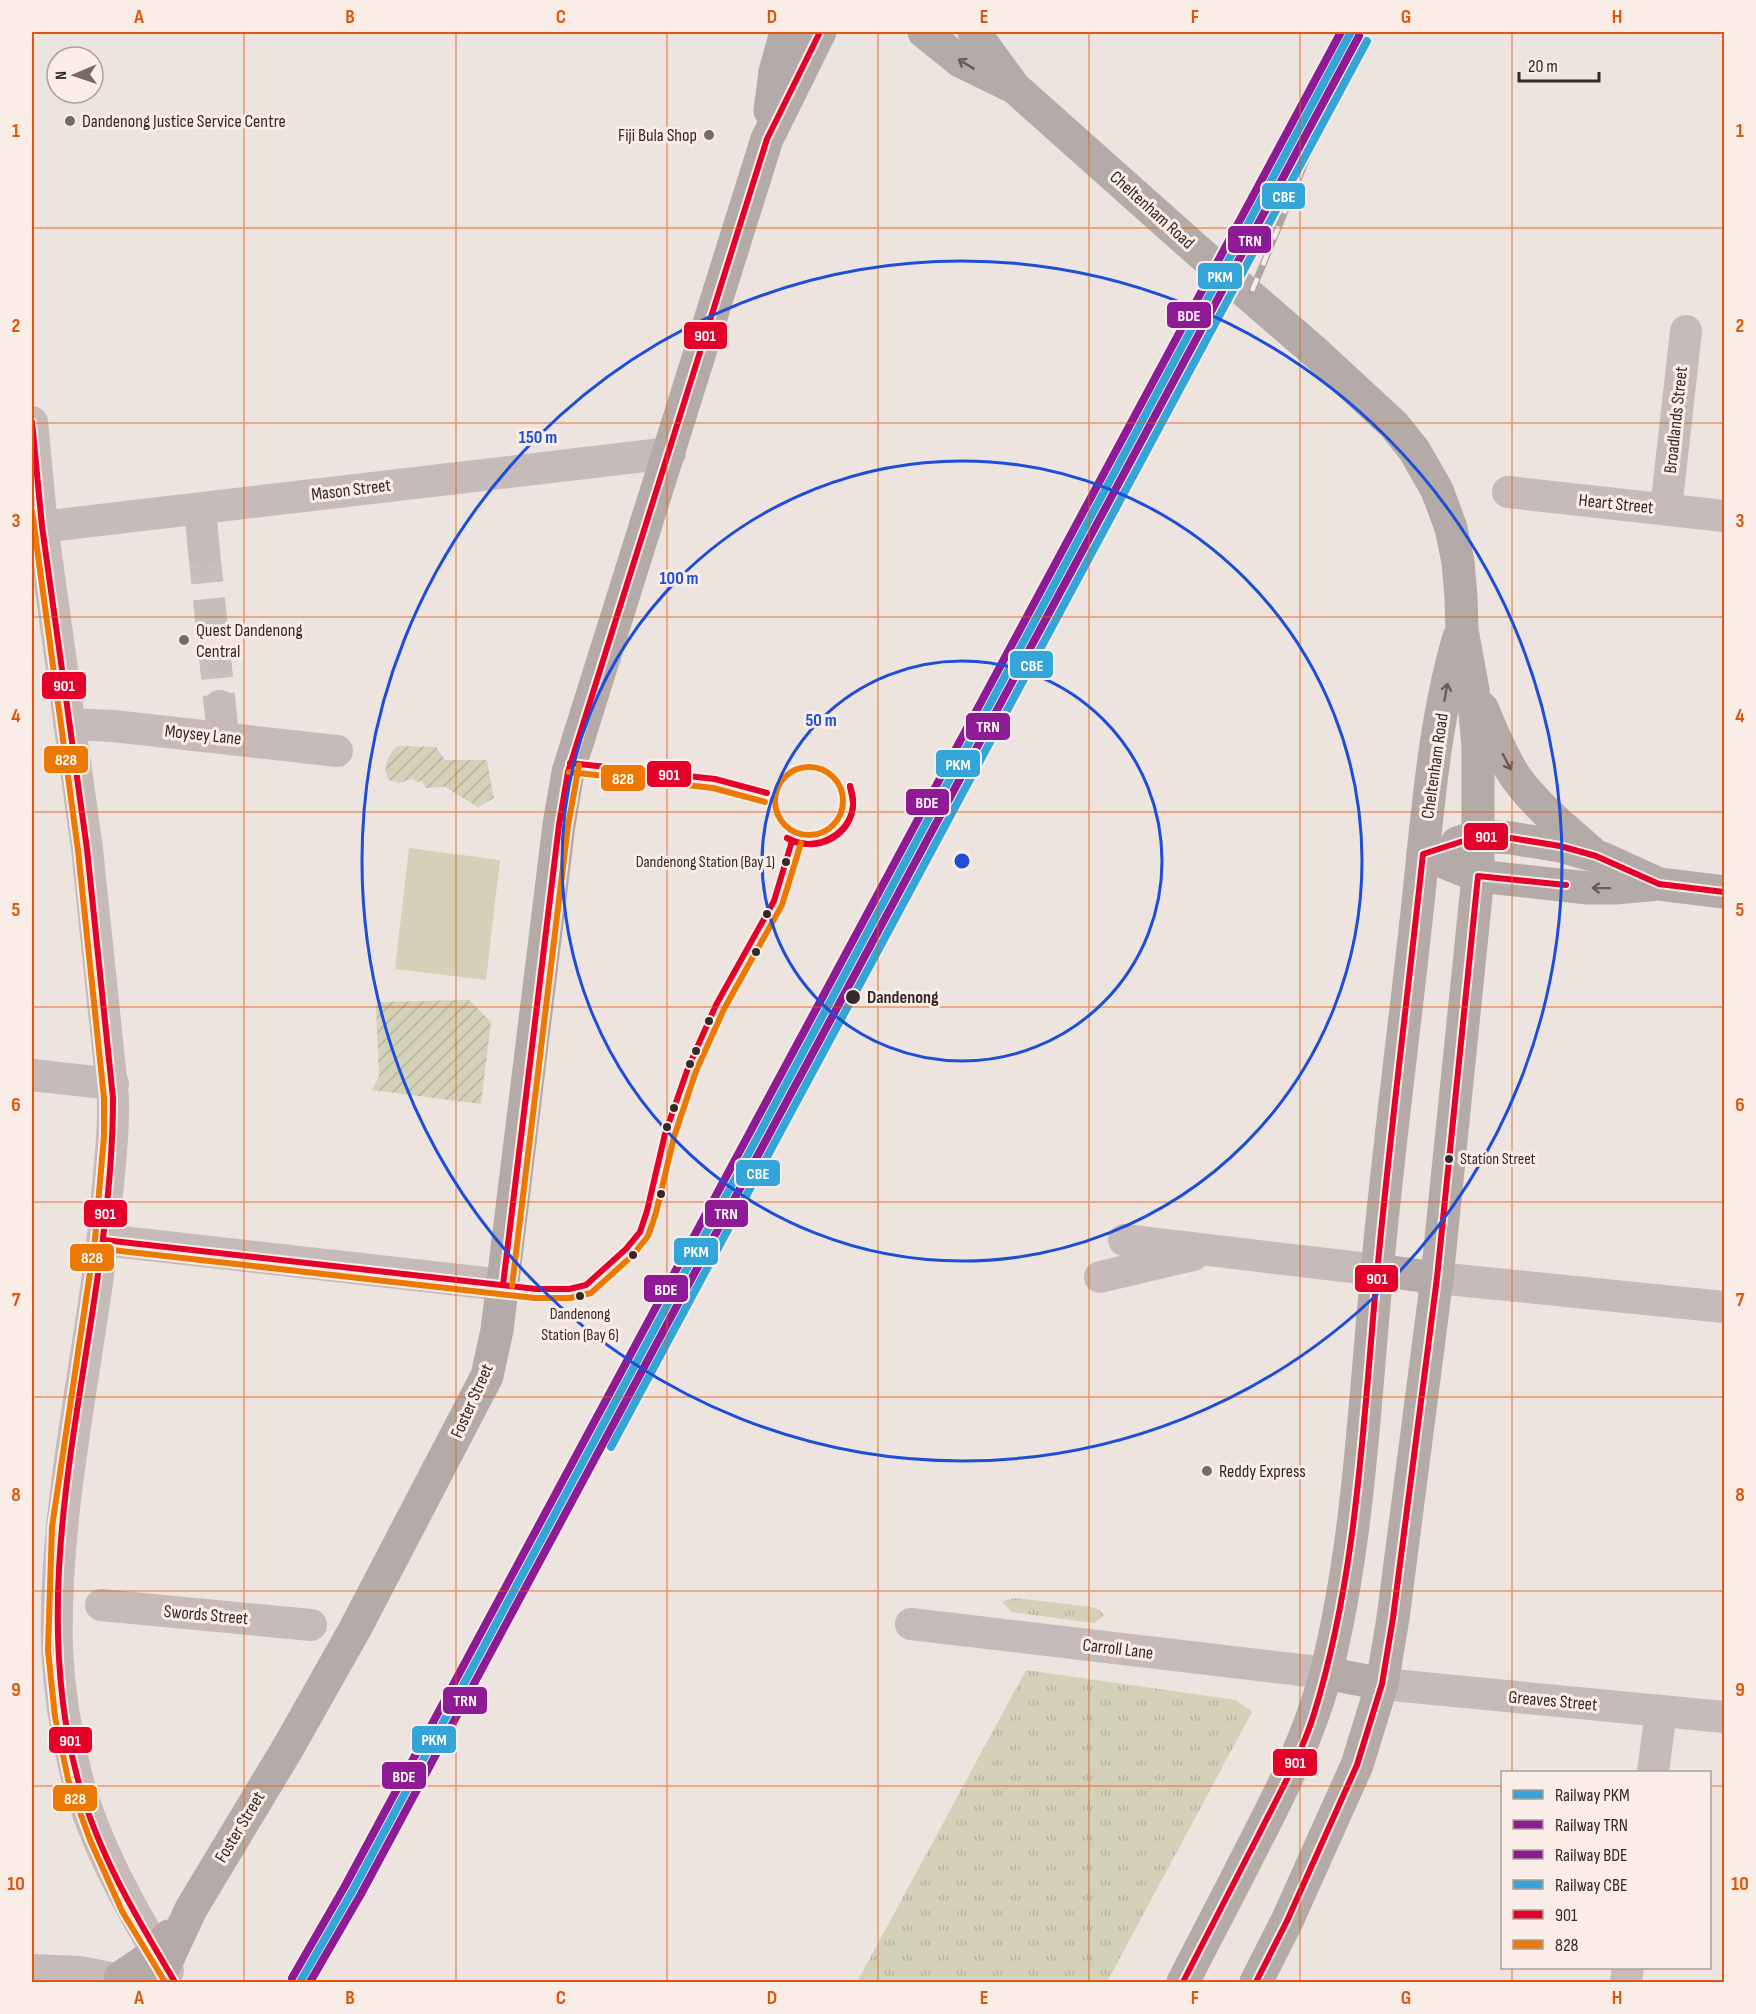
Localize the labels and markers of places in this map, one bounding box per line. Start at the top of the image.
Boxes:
place label: Dandenong Justice Service Centre [82,111,286,132]
marker: Dandenong Justice Service Centre [63,114,77,128]
place label: Fiji Bula Shop [618,125,697,146]
marker: Fiji Bula Shop [702,128,716,142]
place label: Quest Dandenong Central [196,620,303,662]
marker: Quest Dandenong Central [177,633,191,647]
centre of rings [952,851,972,871]
place label: Dandenong Station (Bay 1) [636,853,775,872]
marker: Dandenong Station (Bay 1) [780,856,792,868]
unlabelled marker [761,908,773,920]
unlabelled marker [750,946,762,958]
place label: Dandenong [867,987,939,1008]
marker: Dandenong [844,988,862,1006]
unlabelled marker [703,1015,715,1027]
unlabelled marker [690,1045,702,1057]
unlabelled marker [684,1058,696,1070]
unlabelled marker [668,1102,680,1114]
unlabelled marker [661,1121,673,1133]
place label: Station Street [1460,1150,1536,1169]
marker: Station Street [1443,1153,1455,1165]
unlabelled marker [655,1188,667,1200]
unlabelled marker [627,1249,639,1261]
marker: Dandenong Station (Bay 6) [574,1290,586,1302]
place label: Dandenong Station (Bay 6) [541,1305,619,1345]
place label: Reddy Express [1219,1461,1306,1482]
marker: Reddy Express [1200,1464,1214,1478]

